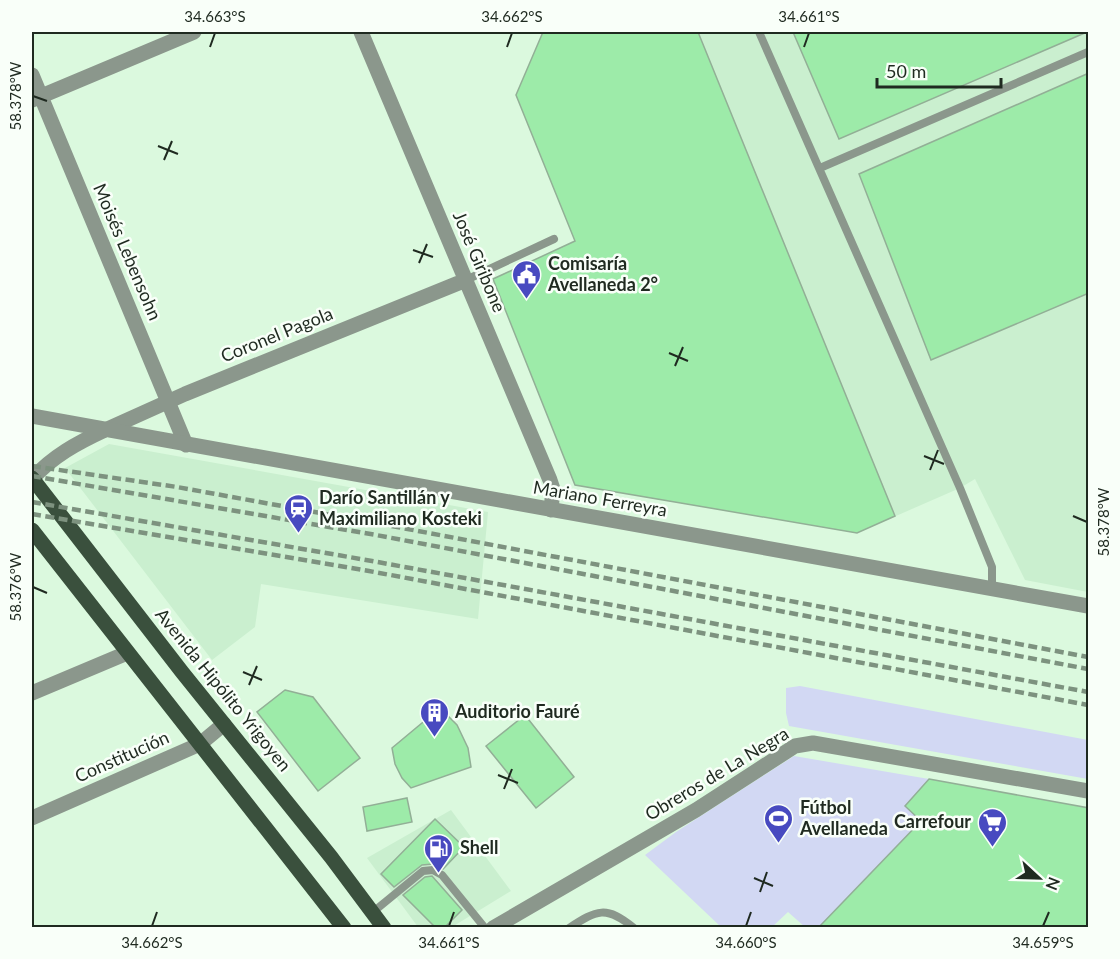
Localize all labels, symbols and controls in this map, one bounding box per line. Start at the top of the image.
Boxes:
text: 34.663°S [184,7,246,25]
text: 34.662°S [481,7,543,25]
text: 34.661°S [778,7,840,25]
scale bar [877,51,1002,89]
text: 50 m [886,60,926,82]
text: 58.378°W [6,61,24,130]
street label: Moisés Lebensohn [89,180,167,323]
street label: José Giribone [449,208,511,315]
place label: Comisaría Avellaneda 2° [547,252,658,295]
public building icon: Comisaría Avellaneda 2° [511,258,543,300]
street label: Coronel Pagola [217,302,336,367]
street label: Mariano Ferreyra [531,475,669,521]
place label: Darío Santillán y Maximiliano Kosteki [319,486,482,529]
text: 58.378°W [1094,487,1112,556]
station icon: Darío Santillán y Maximiliano Kosteki [282,492,314,534]
text: 58.376°W [6,552,24,621]
street label: Avenida Hipólito Yrigoyen [151,603,296,775]
building icon: Auditorio Fauré [418,696,450,738]
place label: Auditorio Fauré [454,700,580,722]
street label: Obreros de La Negra [641,722,792,825]
street label: Constitución [71,726,172,787]
place label: Fútbol Avellaneda [799,796,888,839]
sports icon: Fútbol Avellaneda [763,802,795,844]
supermarket icon: Carrefour [976,806,1008,848]
place label: Carrefour [894,810,971,832]
fuel station icon: Shell [423,832,455,874]
place label: Shell [460,836,498,858]
north arrow [1009,848,1069,908]
text: N [1042,875,1064,893]
text: 34.662°S [121,933,183,951]
text: 34.661°S [418,933,480,951]
text: 34.660°S [715,933,777,951]
text: 34.659°S [1012,933,1074,951]

